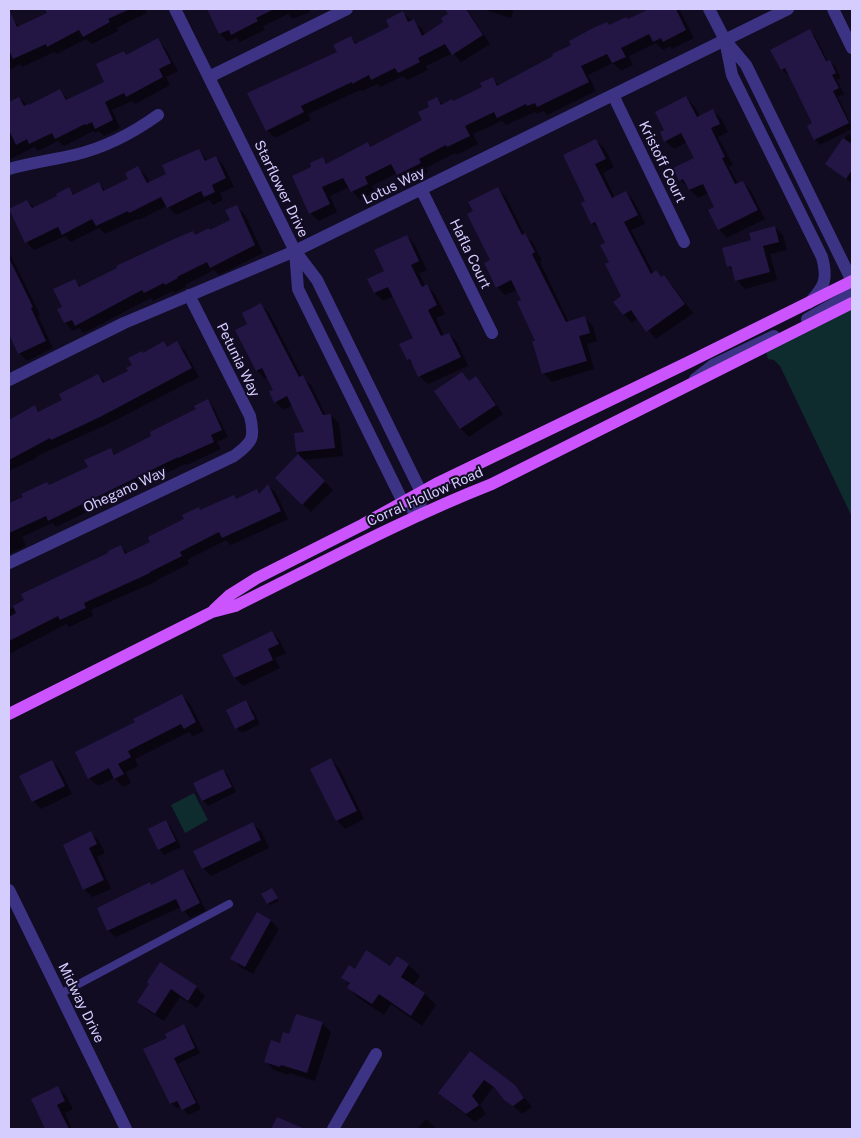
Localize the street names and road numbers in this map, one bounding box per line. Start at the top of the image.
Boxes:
street label: Kristoff Court [635,118,689,206]
street label: Starflower Drive [250,138,312,240]
street label: Lotus Way [360,164,428,208]
street label: Hafla Court [446,216,494,292]
street label: Petunia Way [213,320,263,400]
street label: Ohegano Way [81,463,169,517]
street label: Corral Hollow Road [364,464,486,530]
street label: Midway Drive [54,960,108,1046]

